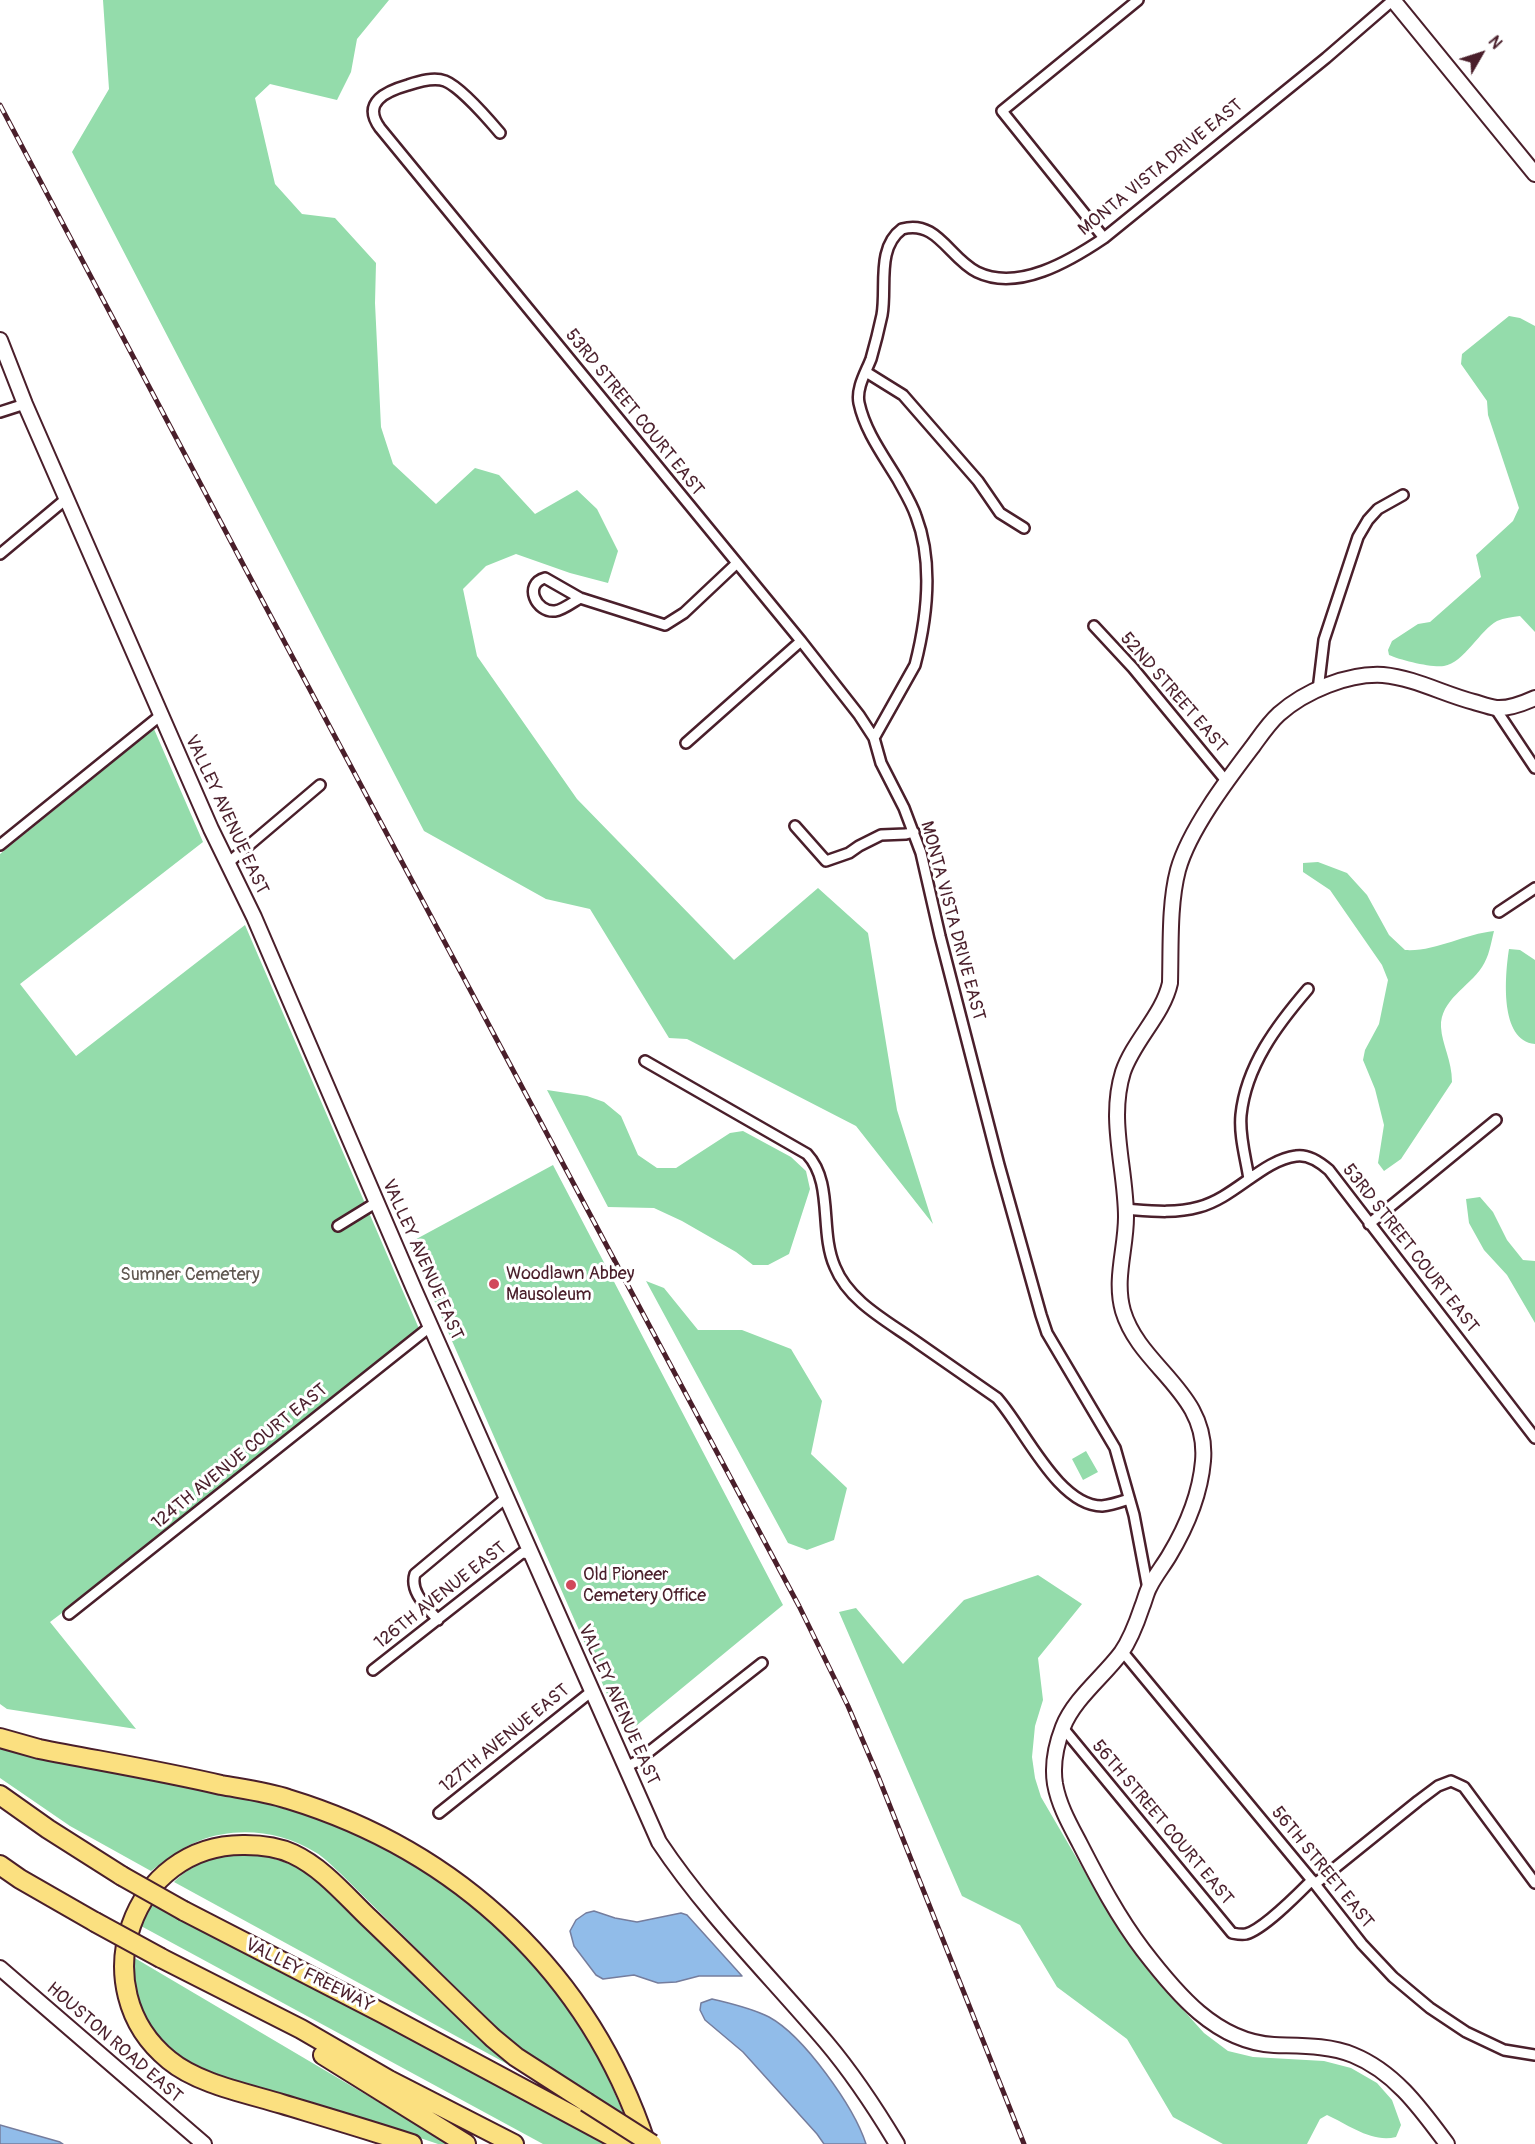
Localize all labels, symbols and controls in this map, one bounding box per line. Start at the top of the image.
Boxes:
north arrow [1451,24,1511,84]
text: N [1484,32,1506,53]
street label: MONTA VISTA DRIVE EAST [1074,95,1248,241]
street label: 53RD STREET COURT EAST [560,325,708,501]
street label: 52ND STREET EAST [1115,628,1231,758]
street label: VALLEY AVENUE EAST [179,732,273,898]
street label: MONTA VISTA DRIVE EAST [915,819,989,1023]
street label: 53RD STREET COURT EAST [1337,1160,1483,1338]
street label: VALLEY AVENUE EAST [377,1176,467,1344]
place label: Woodlawn Abbey Mausoleum [506,1263,634,1306]
park label: Sumner Cemetery [120,1264,260,1286]
marker: Woodlawn Abbey Mausoleum [487,1277,501,1291]
street label: 124TH AVENUE COURT EAST [148,1380,332,1534]
street label: 126TH AVENUE EAST [371,1538,511,1654]
place label: Old Pioneer Cemetery Office [583,1564,706,1606]
marker: Old Pioneer Cemetery Office [564,1578,578,1592]
street label: VALLEY AVENUE EAST [573,1621,663,1789]
street label: 127TH AVENUE EAST [436,1680,574,1798]
street label: 56TH STREET COURT EAST [1087,1736,1237,1910]
street label: 56TH STREET EAST [1266,1803,1378,1933]
street label: VALLEY FREEWAY [241,1934,377,2018]
street label: HOUSTON ROAD EAST [42,1978,186,2108]

